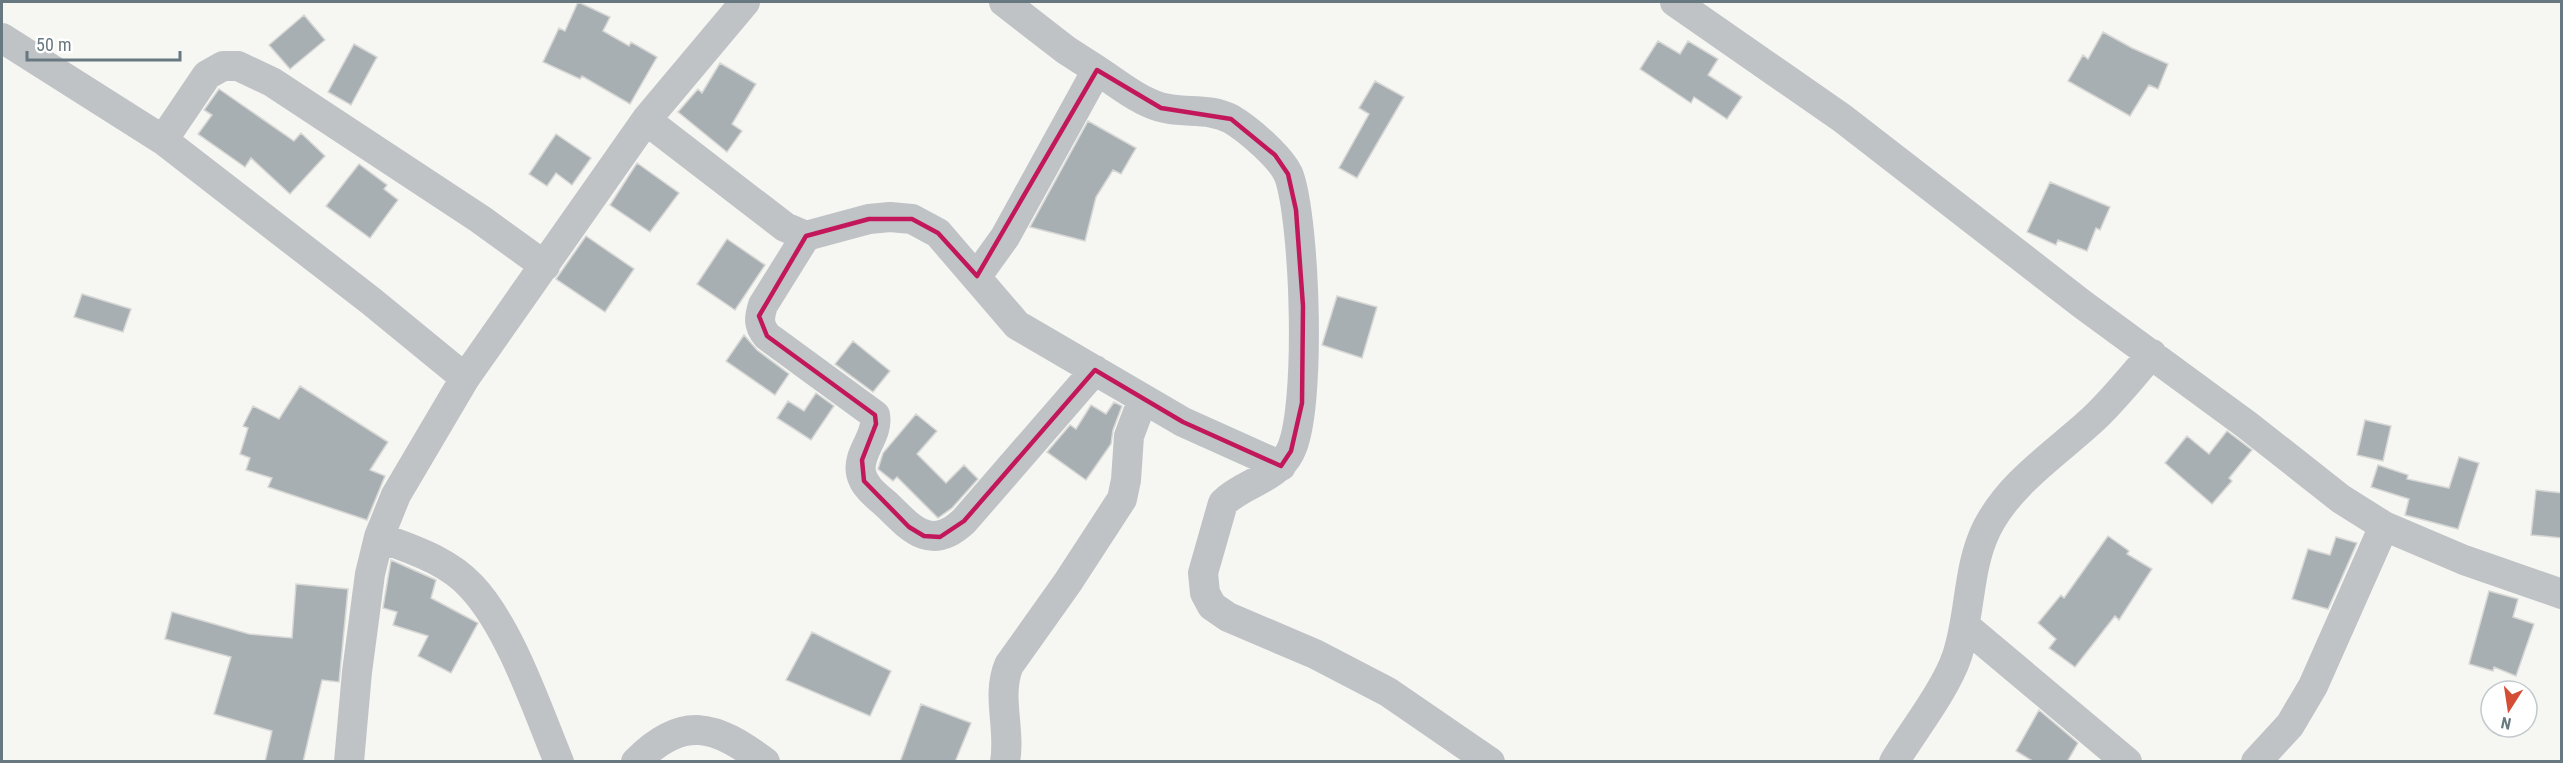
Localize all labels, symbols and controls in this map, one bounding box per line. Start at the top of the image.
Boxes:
scale bar [27,24,180,62]
text: 50 m [36,34,71,55]
north arrow [2479,679,2539,739]
text: N [2499,713,2513,733]

